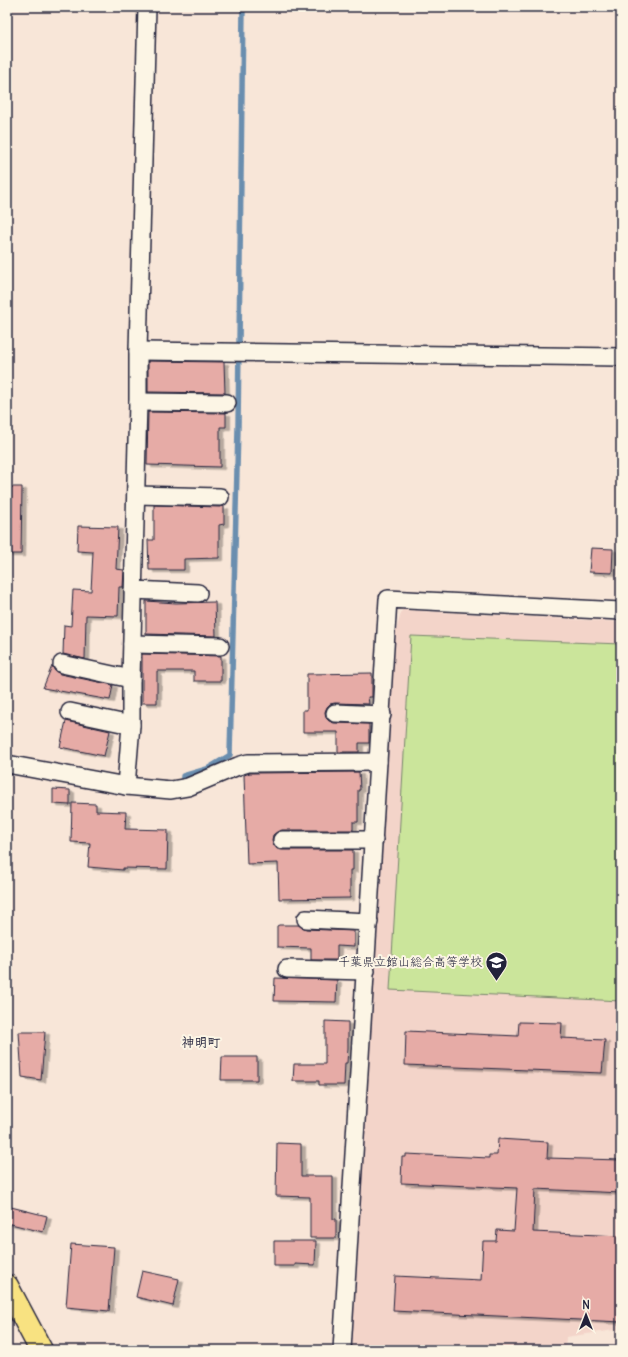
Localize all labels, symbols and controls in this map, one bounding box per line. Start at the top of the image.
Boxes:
school or university icon: 千葉県立館山総合高等学校 [484,949,510,982]
place label: 千葉県立館山総合高等学校 [338,954,482,969]
district label: 神明町 [181,1034,221,1051]
north arrow [566,1295,606,1335]
text: N [582,1298,590,1312]

